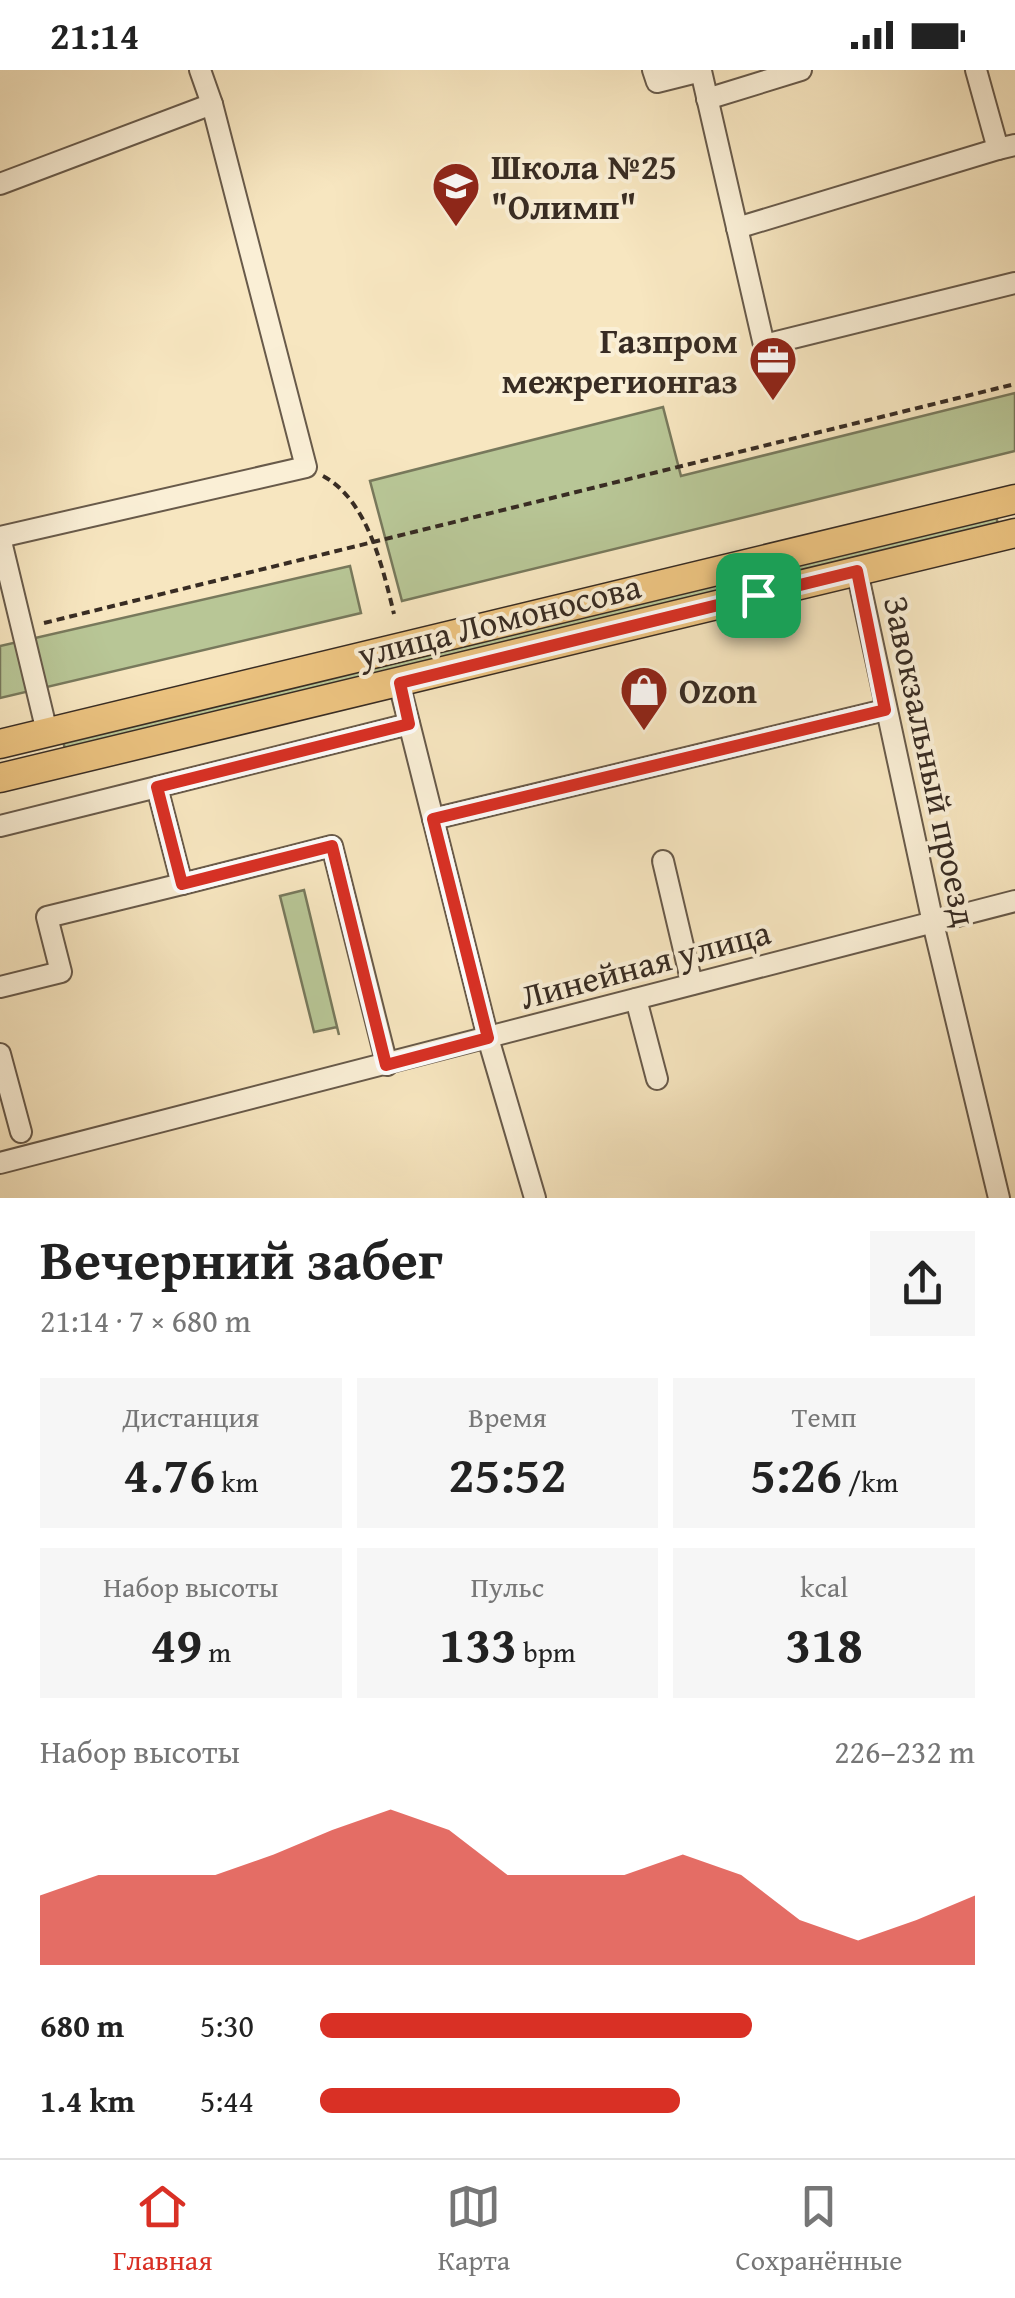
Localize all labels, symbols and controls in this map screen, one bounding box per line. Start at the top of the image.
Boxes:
text: 21:14 [50,7,140,63]
place label: Школа №25 "Олимп" [491,141,677,232]
school or university icon: Школа №25 "Олимп" [430,160,482,228]
place label: Газпром межрегионгаз [501,315,738,406]
office icon: Газпром межрегионгаз [747,334,799,402]
pin [716,553,801,638]
street label: улица Ломоносова [351,560,646,680]
icon: arrive [731,568,786,623]
street label: Завокзальный проезд [871,591,991,931]
shop icon: Ozon [618,664,670,732]
place label: Ozon [679,665,757,716]
street label: Линейная улица [514,906,776,1022]
text: Вечерний забег [40,1219,443,1299]
button: share [870,1231,975,1336]
text: 21:14 · 7 × 680 m [40,1297,251,1344]
text: Дистанция [122,1396,259,1437]
text: Время [468,1396,547,1437]
text: Темп [792,1396,856,1437]
text: 4.76 [123,1437,215,1510]
text: 25:52 [449,1437,566,1510]
text: 5:26 [750,1437,842,1510]
text: km [215,1461,258,1502]
text: /km [842,1461,898,1502]
text: Набор высоты [103,1566,278,1607]
text: Пульс [471,1566,544,1607]
text: kcal [800,1566,848,1607]
text: 49 [150,1607,202,1680]
text: 133 [439,1607,517,1680]
text: 318 [785,1607,863,1680]
text: m [202,1631,231,1672]
text: bpm [517,1631,576,1672]
text: Набор высоты [40,1728,240,1775]
text: 226–232 m [834,1728,975,1775]
text: 680 m [40,2002,124,2049]
text: 5:30 [200,2002,254,2049]
text: 1.4 km [40,2077,135,2124]
text: 5:44 [200,2077,254,2124]
tab: Главная [113,2179,212,2280]
tab: Карта [438,2179,510,2280]
tab: Сохранённые [736,2179,902,2280]

